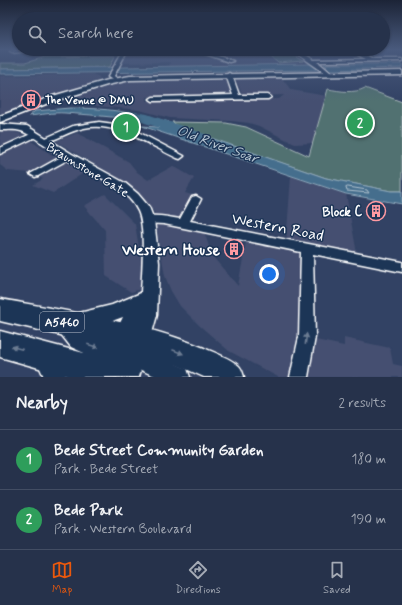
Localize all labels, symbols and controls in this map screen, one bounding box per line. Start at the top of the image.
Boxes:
search box [12,12,390,56]
icon: search [26,23,48,45]
text: Search here [58,24,134,44]
building icon: The Venue @ DMU [20,89,42,111]
place label: The Venue @ DMU [45,94,134,108]
pin: 2 [347,108,373,138]
pin: 1 [113,112,139,142]
water label: Old River Soar [174,122,263,169]
street label: Braunstone Gate [43,139,132,202]
building icon: Block C [365,200,387,222]
place label: Block C [322,204,362,221]
street label: Western Road [230,208,325,247]
building icon: Western House [223,238,245,260]
place label: Western House [121,240,220,261]
your location [259,264,279,284]
road number: A5460 [40,312,84,332]
one-way arrow [303,333,309,345]
one-way arrow [87,343,99,349]
one-way arrow [11,345,23,351]
one-way arrow [172,349,184,355]
text: Nearby [16,392,68,414]
text: 2 results [339,395,386,412]
text: Bede Street Community Garden [54,441,264,461]
text: 1 [26,451,32,468]
text: 180 m [351,451,386,468]
text: Park · Bede Street [54,461,158,478]
text: Bede Park [54,501,123,521]
text: 2 [26,511,32,528]
text: 190 m [351,511,386,528]
text: Park · Western Boulevard [54,521,192,538]
tab: Map [51,559,73,597]
tab: Directions [175,559,221,597]
tab: Saved [323,559,351,597]

